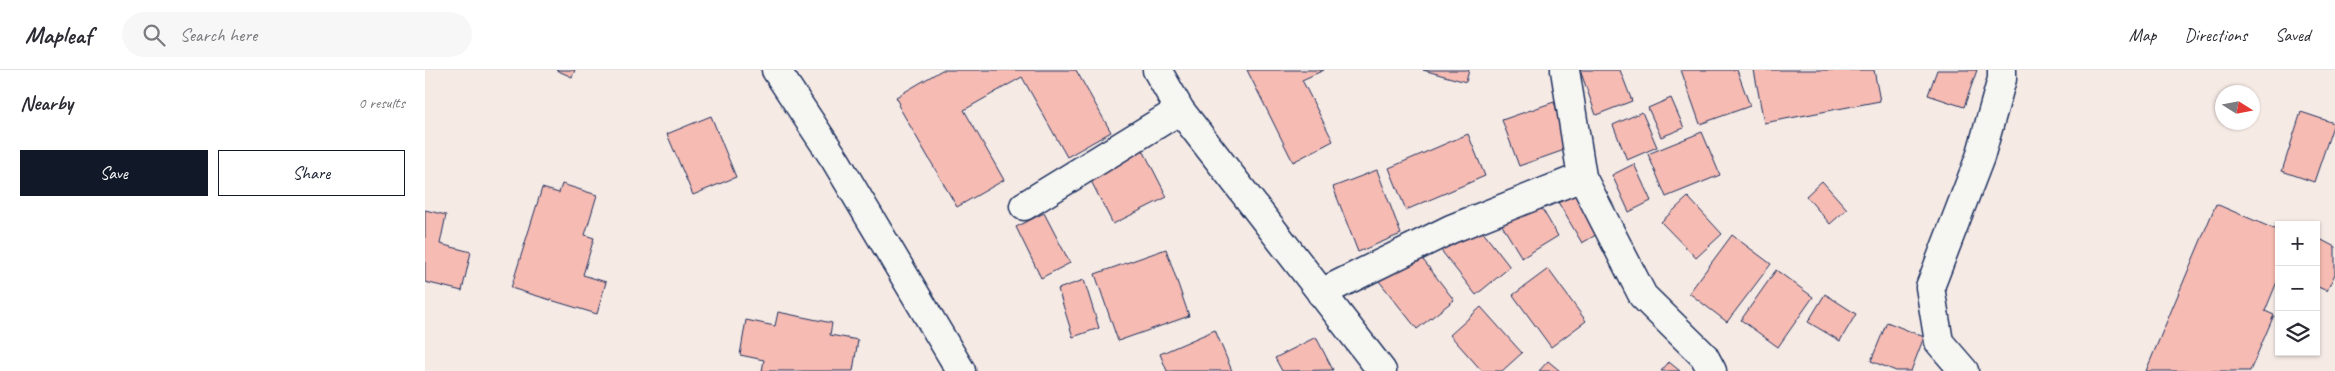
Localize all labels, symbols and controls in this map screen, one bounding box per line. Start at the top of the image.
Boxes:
search box [122,12,472,57]
text: Mapleaf [25,20,92,50]
icon: search [140,21,168,49]
text: Search here [180,23,257,47]
text: Map [2129,24,2156,46]
text: Directions [2184,24,2247,46]
text: Saved [2275,24,2310,46]
north arrow [2215,85,2260,130]
text: Nearby [20,90,73,116]
text: 0 results [358,93,405,113]
button: Save [20,150,208,196]
button: Share [218,150,405,196]
map controls [2275,221,2320,356]
button: + [2275,221,2320,266]
button: − [2275,266,2320,311]
button: layers [2275,311,2320,356]

